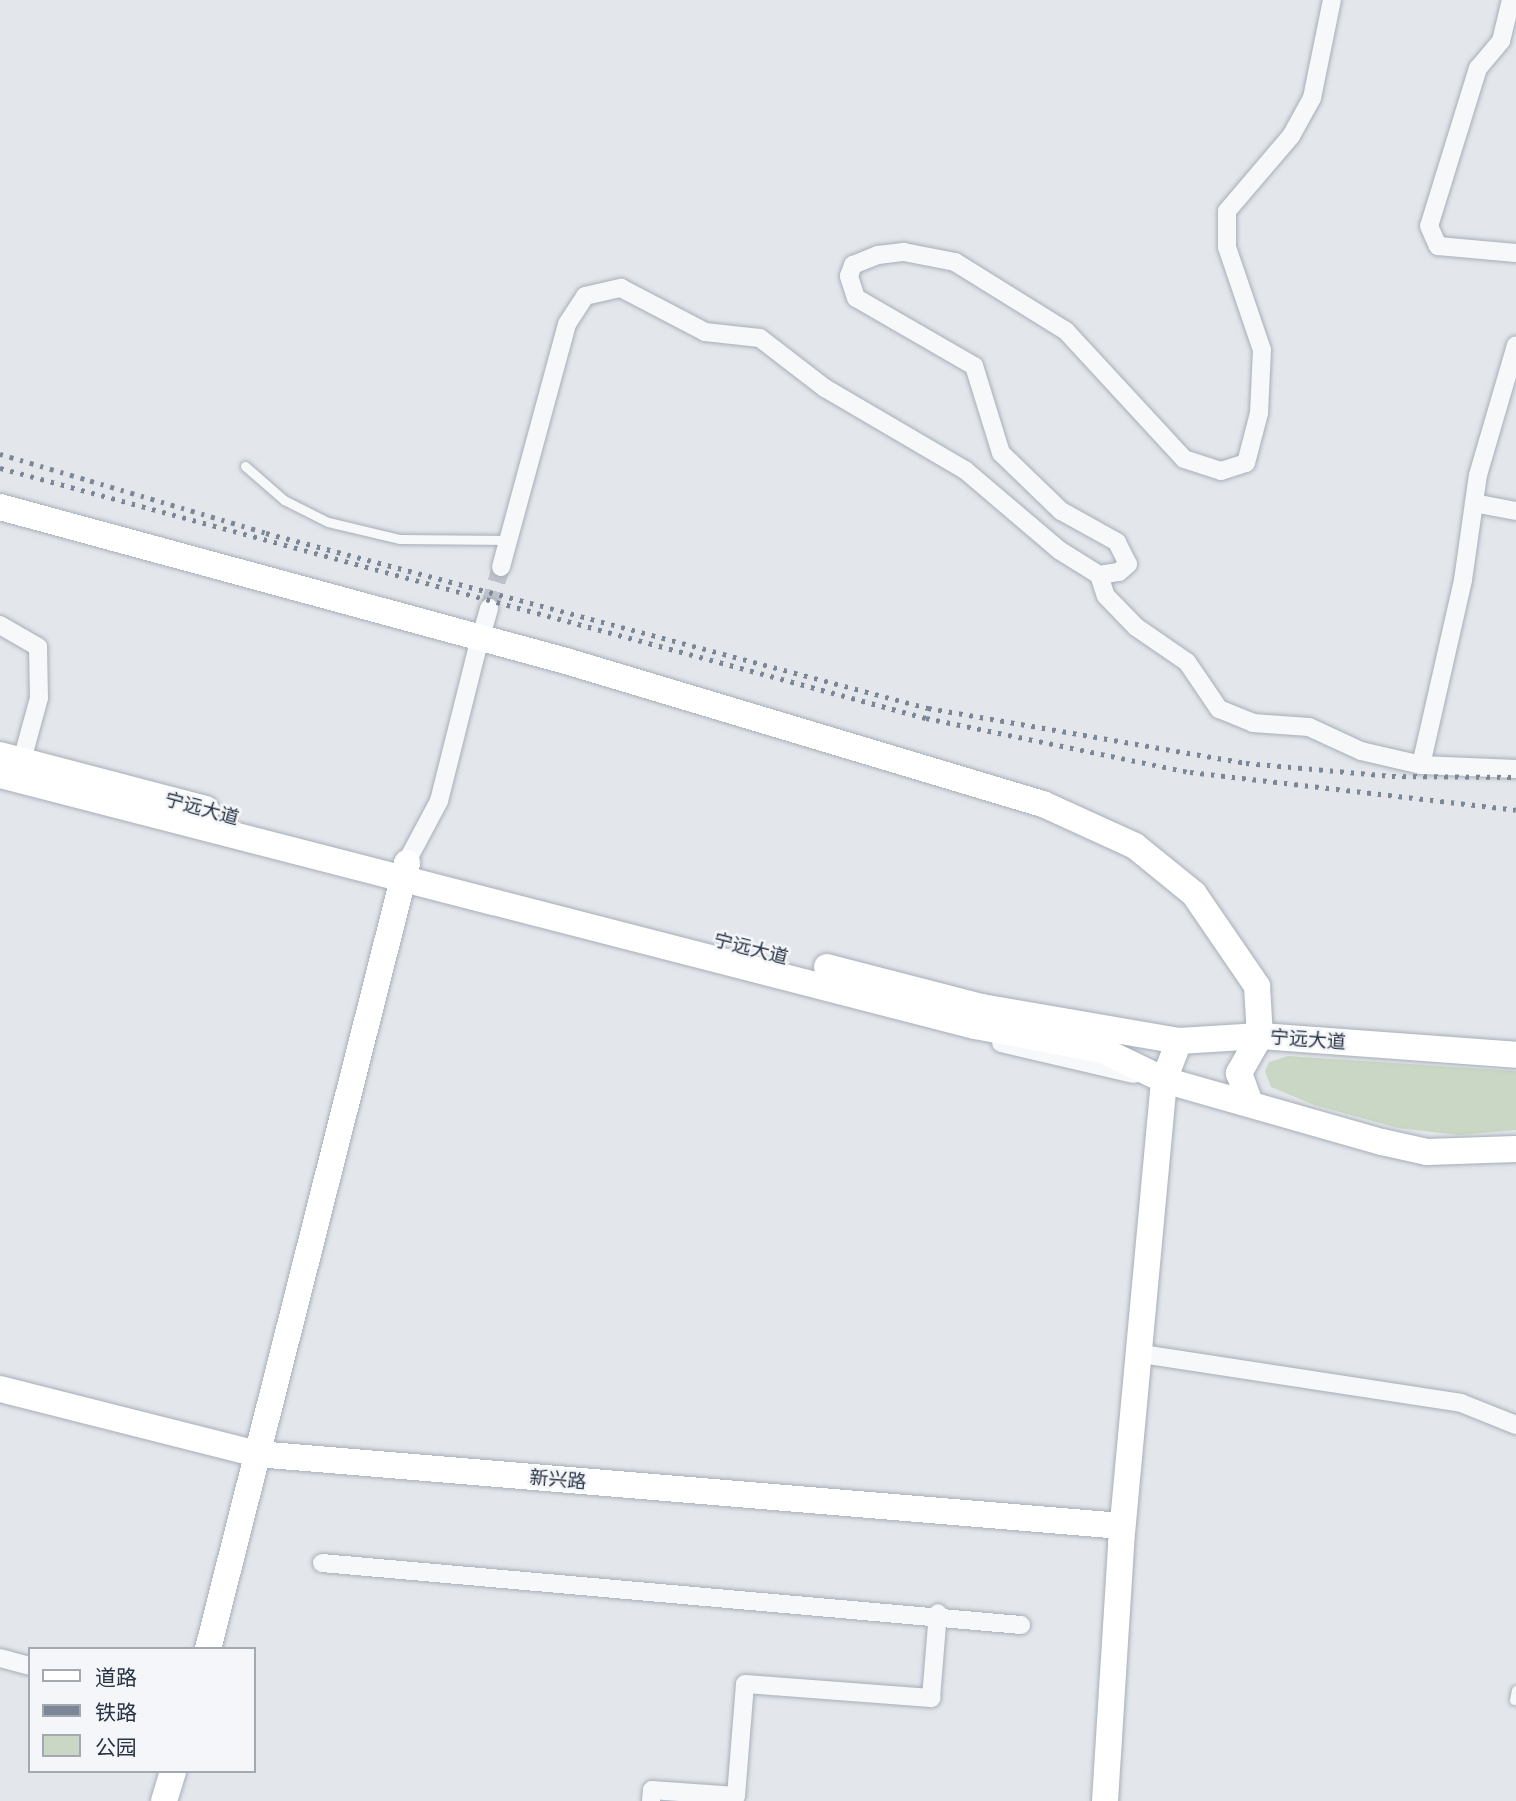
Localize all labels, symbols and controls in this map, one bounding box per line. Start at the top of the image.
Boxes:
street label: 宁远大道 [162,787,242,829]
street label: 宁远大道 [711,928,791,968]
street label: 宁远大道 [1269,1025,1347,1053]
street label: 新兴路 [529,1465,587,1493]
legend [28,1647,256,1773]
text: 道路 [95,1664,137,1689]
text: 铁路 [95,1699,137,1724]
text: 公园 [95,1734,137,1759]

